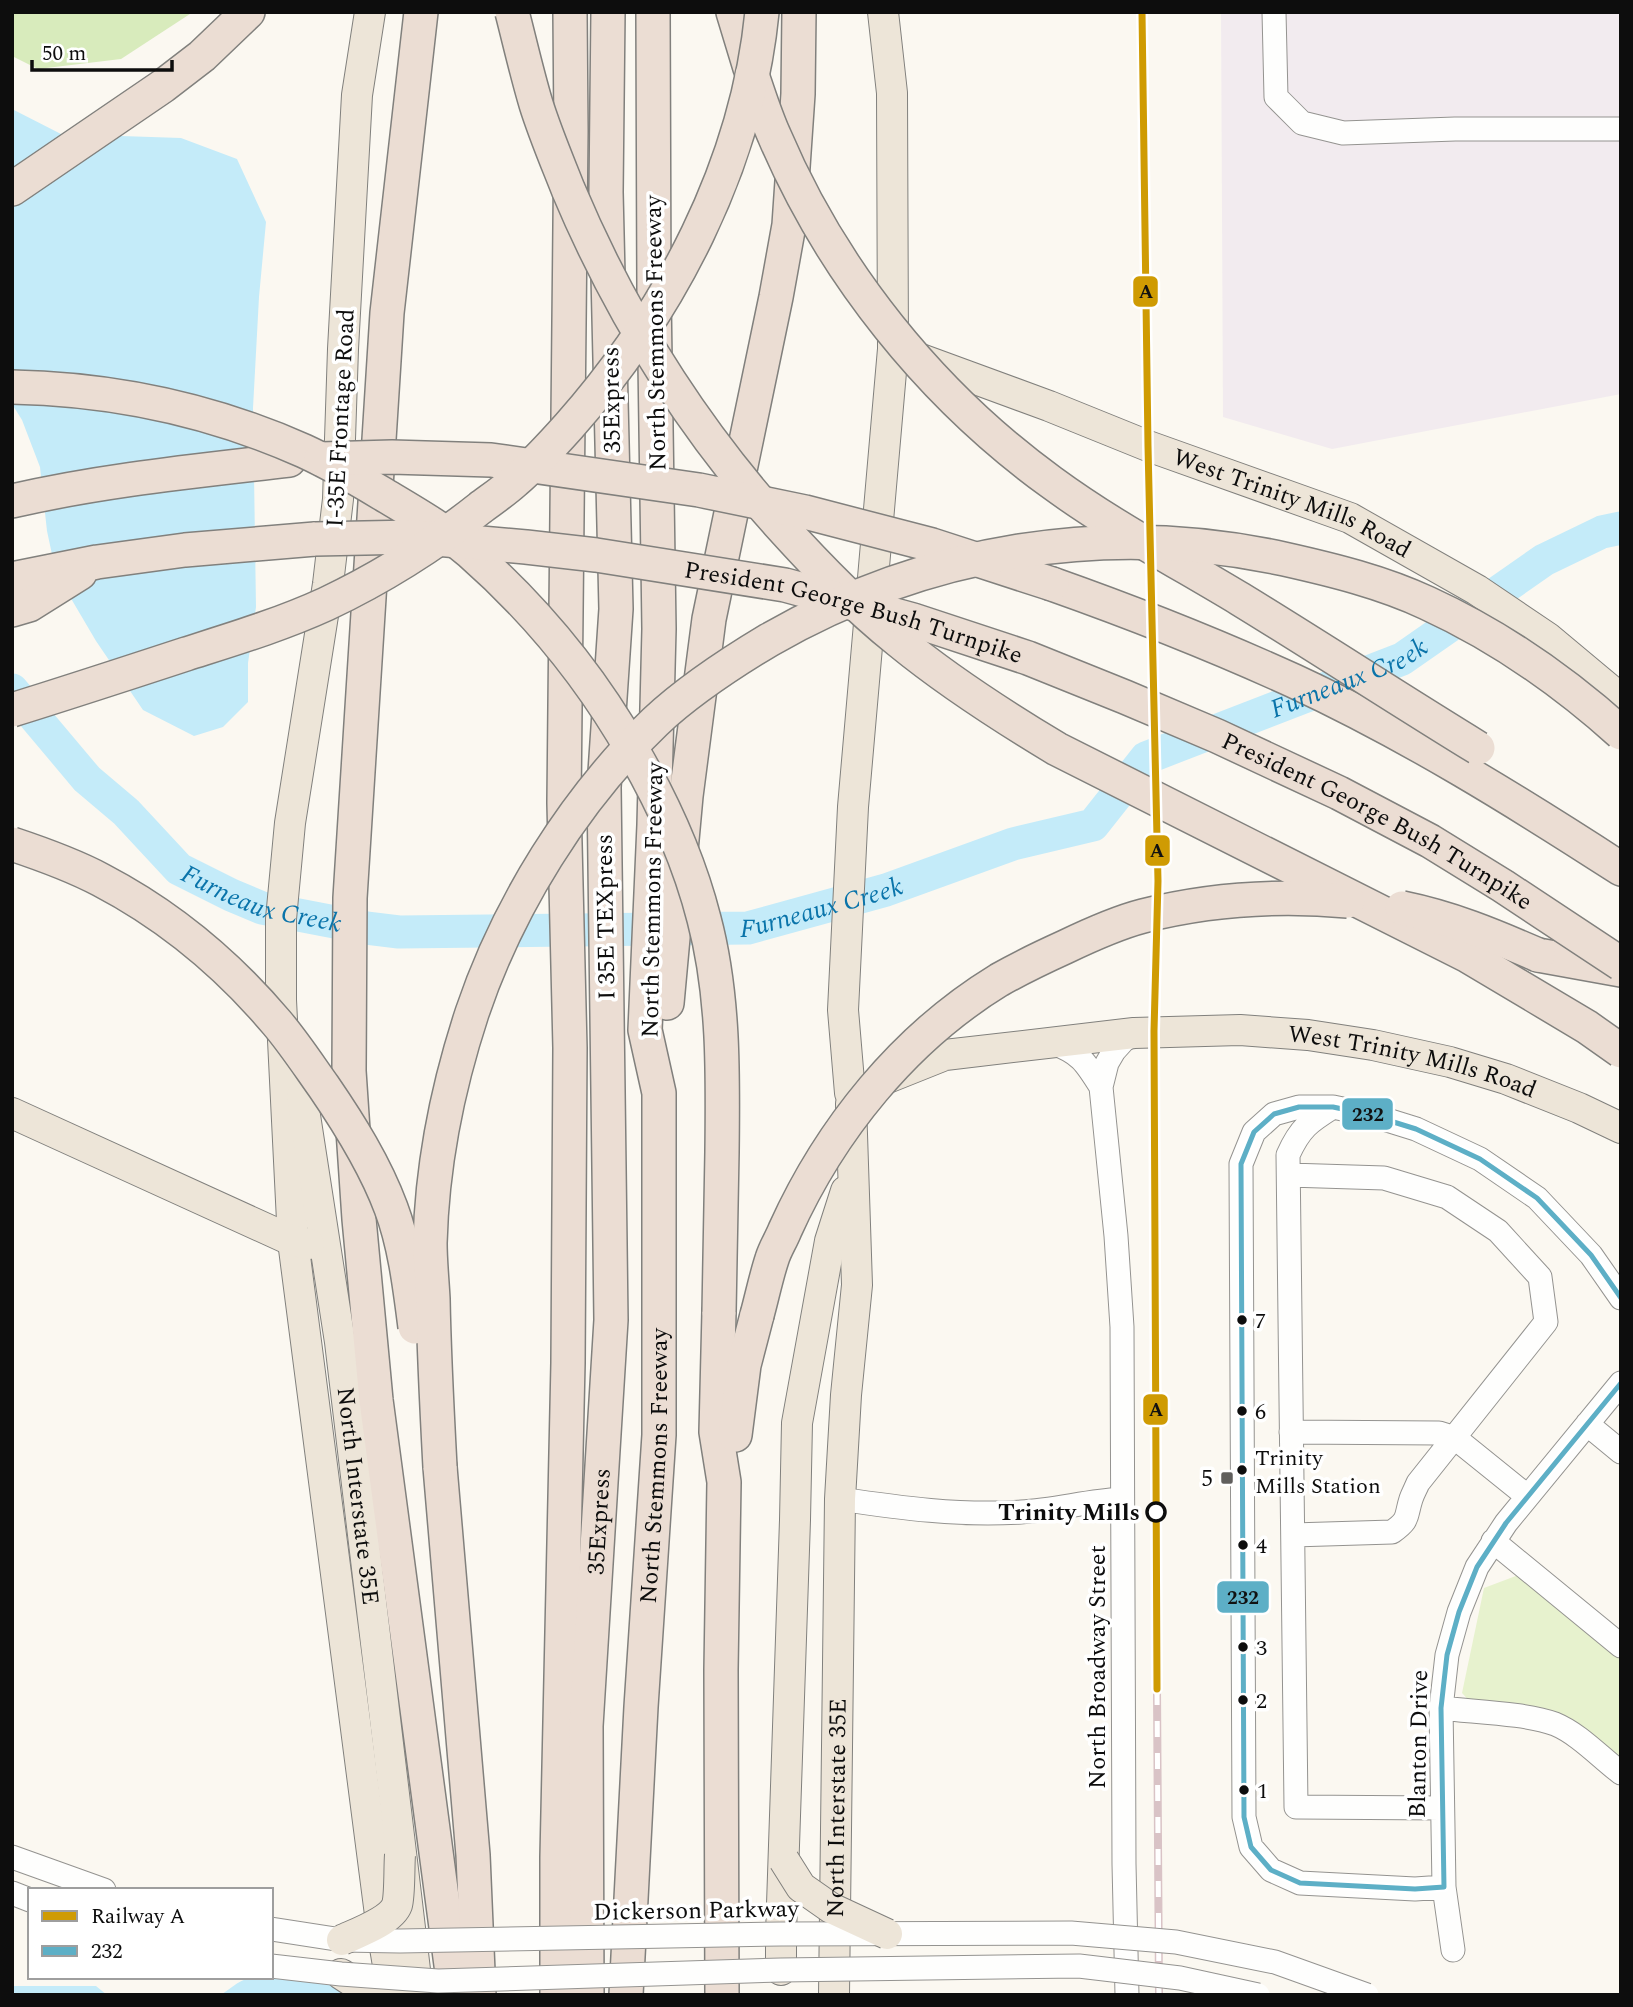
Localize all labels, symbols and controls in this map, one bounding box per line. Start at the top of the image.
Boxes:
scale bar [32,28,172,72]
text: 50 m [42,38,86,70]
street label: North Stemmons Freeway [636,193,676,471]
line badge: A [1132,275,1159,308]
text: A [1139,278,1154,307]
street label: I-35E Frontage Road [317,308,365,528]
street label: 35Express [593,346,631,454]
street label: West Trinity Mills Road [1168,439,1417,568]
street label: President George Bush Turnpike [682,552,1027,674]
water label: Furneaux Creek [1264,628,1436,729]
street label: President George Bush Turnpike [1215,724,1540,920]
street label: North Stemmons Freeway [633,760,673,1038]
street label: I 35E TEXpress [587,834,625,1000]
line badge: A [1144,834,1171,867]
text: A [1150,837,1165,866]
water label: Furneaux Creek [174,854,345,944]
water label: Furneaux Creek [740,867,909,949]
street label: West Trinity Mills Road [1287,1017,1542,1108]
line badge: 232 [1341,1097,1394,1131]
text: 232 [1352,1101,1384,1130]
place label: 7 [1255,1305,1266,1338]
marker: 7 [1235,1313,1249,1327]
street label: North Stemmons Freeway [631,1327,678,1605]
street label: North Interstate 35E [327,1385,388,1607]
line badge: A [1142,1393,1169,1426]
text: A [1149,1396,1164,1425]
place label: 6 [1255,1396,1266,1429]
marker: 6 [1235,1404,1249,1418]
place label: Trinity Mills Station [1255,1442,1381,1503]
place label: 5 [1201,1461,1213,1497]
marker: Trinity Mills Station [1235,1463,1249,1477]
street label: 35Express [578,1467,621,1576]
marker: 5 [1219,1470,1235,1486]
place label: Trinity Mills [998,1495,1140,1531]
marker: Trinity Mills [1146,1502,1166,1522]
place label: 4 [1256,1530,1267,1563]
marker: 4 [1236,1538,1250,1552]
street label: North Broadway Street [1080,1545,1116,1789]
line badge: 232 [1216,1580,1270,1614]
text: 232 [1227,1584,1259,1613]
place label: 3 [1256,1632,1267,1665]
marker: 3 [1236,1640,1250,1654]
street label: Blanton Drive [1400,1669,1438,1819]
place label: 2 [1256,1685,1267,1718]
marker: 2 [1236,1693,1250,1707]
street label: North Interstate 35E [818,1698,857,1918]
place label: 1 [1257,1775,1268,1808]
marker: 1 [1237,1783,1251,1797]
legend [28,1888,273,1979]
street label: Dickerson Parkway [593,1891,801,1931]
text: Railway A [91,1901,185,1933]
text: 232 [91,1936,123,1968]

